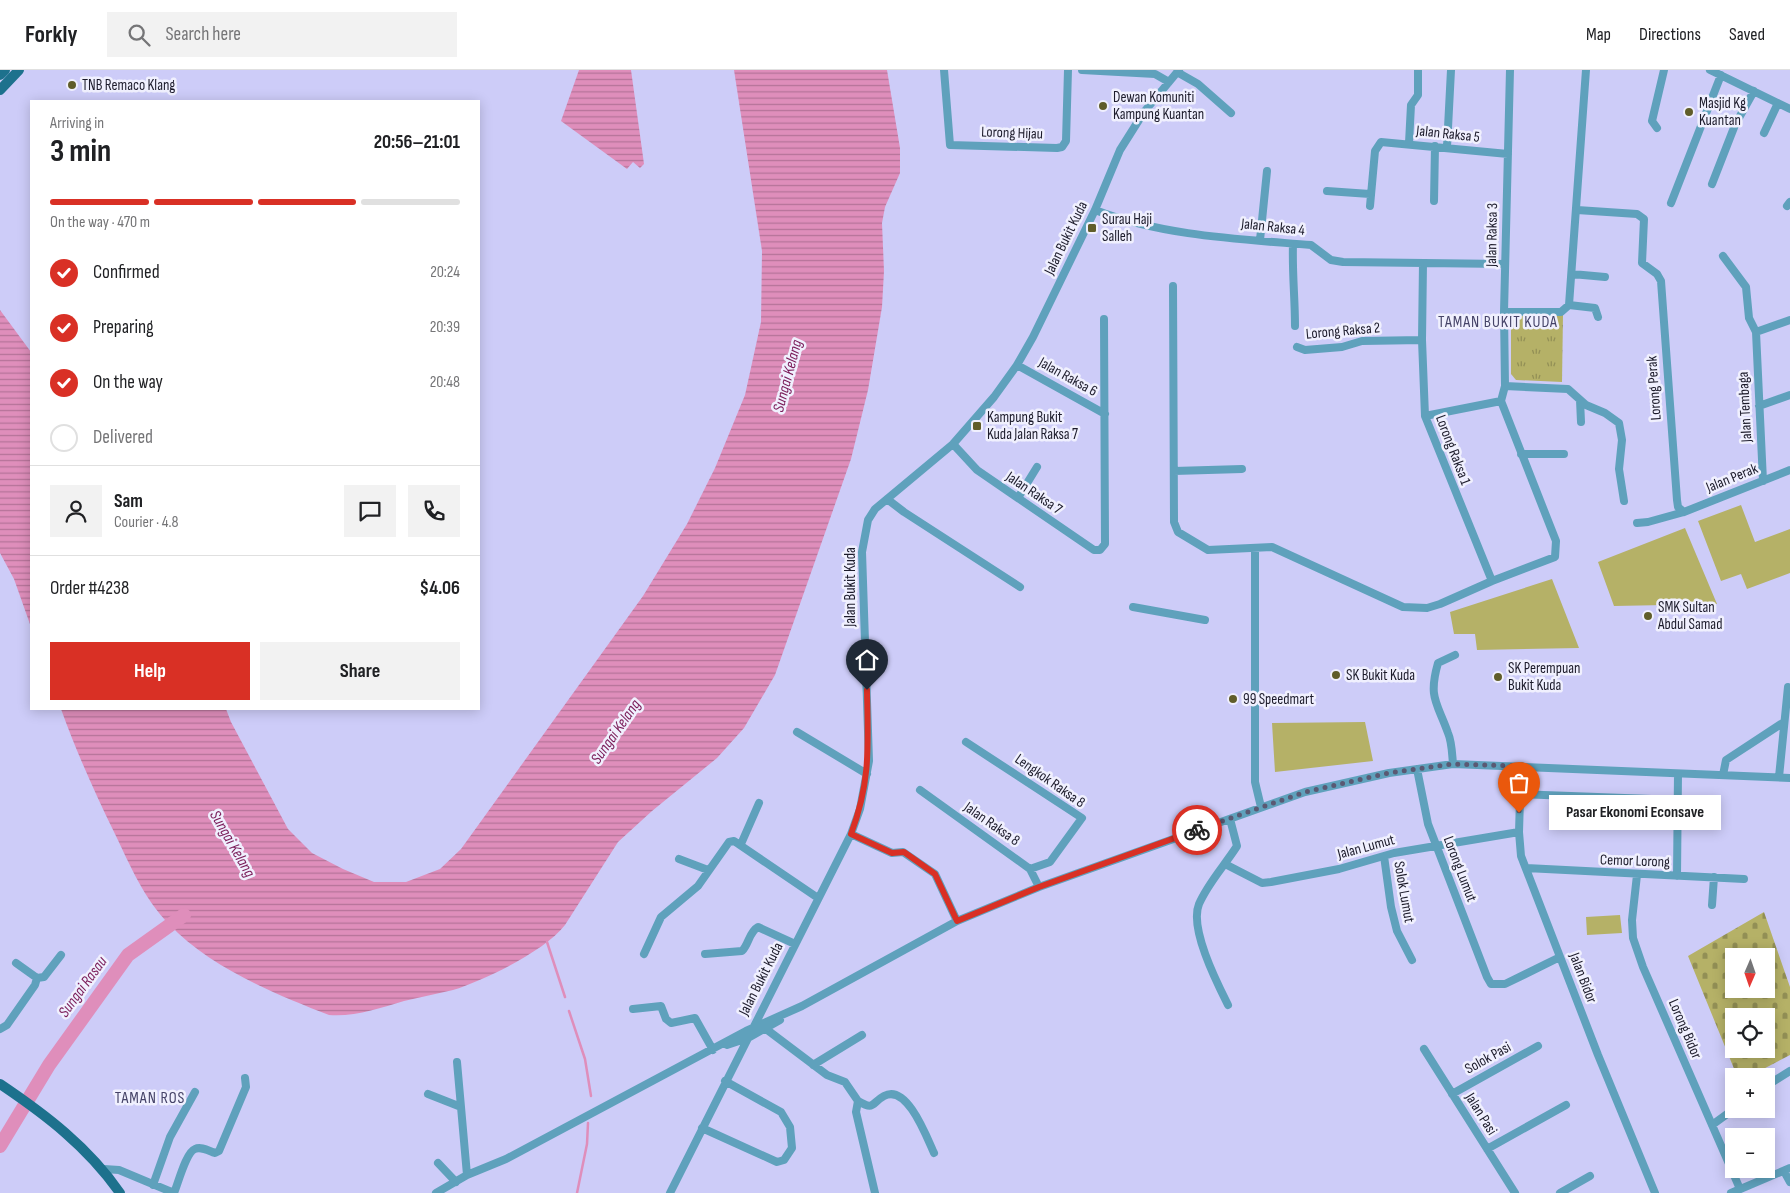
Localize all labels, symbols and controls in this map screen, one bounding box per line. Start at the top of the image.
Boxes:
search box [107,12,457,57]
text: Forkly [25,20,77,49]
icon: search [125,21,153,49]
text: Search here [165,23,241,46]
text: Map [1586,24,1611,45]
text: Directions [1639,24,1701,45]
text: Saved [1729,24,1765,45]
place label: TNB Remaco Klang [82,76,175,95]
marker: TNB Remaco Klang [66,79,78,91]
place label: Dewan Komuniti Kampung Kuantan [1113,88,1204,124]
place label: Masjid Kg Kuantan [1699,94,1746,130]
marker: Dewan Komuniti Kampung Kuantan [1097,100,1109,112]
marker: Masjid Kg Kuantan [1683,106,1695,118]
text: Arriving in [50,114,104,133]
street label: Jalan Raksa 5 [1414,121,1481,147]
street label: Lorong Hijau [981,122,1043,144]
text: 20:56–21:01 [374,131,460,154]
text: 3 min [50,132,111,171]
street label: Jalan Bukit Kuda [1040,198,1092,279]
street label: Jalan Raksa 3 [1482,203,1502,268]
place label: Surau Haji Salleh [1102,210,1152,246]
text: On the way · 470 m [50,213,150,232]
street label: Jalan Raksa 4 [1239,214,1306,240]
marker: Surau Haji Salleh [1086,222,1098,234]
icon: check [50,259,78,287]
text: Confirmed [93,261,160,284]
text: 20:24 [430,263,460,282]
district label: TAMAN BUKIT KUDA [1438,313,1558,332]
icon: check [50,314,78,342]
text: Preparing [93,316,154,339]
text: 20:39 [430,318,460,337]
street label: Lorong Raksa 2 [1305,318,1381,344]
water label: Sungai Kelang [769,337,807,414]
street label: Jalan Raksa 6 [1034,353,1101,401]
street label: Lorong Perak [1642,355,1666,421]
icon: check [50,369,78,397]
text: On the way [93,371,163,394]
street label: Jalan Tembaga [1734,371,1756,444]
text: 20:48 [430,373,460,392]
place label: Kampung Bukit Kuda Jalan Raksa 7 [987,408,1078,444]
street label: Lorong Raksa 1 [1431,412,1475,488]
marker: Kampung Bukit Kuda Jalan Raksa 7 [971,420,983,432]
text: Delivered [93,426,153,449]
street label: Jalan Perak [1702,459,1761,497]
street label: Jalan Raksa 7 [1001,467,1066,519]
button: person [50,485,102,537]
button: chat [344,485,396,537]
button: phone [408,485,460,537]
text: Sam [114,490,143,513]
text: Courier · 4.8 [114,513,178,532]
street label: Jalan Bukit Kuda [841,547,860,628]
text: Order #4238 [50,577,129,600]
text: $4.06 [420,577,460,600]
place label: SMK Sultan Abdul Samad [1657,598,1722,634]
marker: SMK Sultan Abdul Samad [1642,610,1654,622]
pin [846,639,888,690]
button: Help [50,642,250,700]
button: Share [260,642,460,700]
icon: home [853,646,881,674]
place label: SK Perempuan Bukit Kuda [1508,659,1580,695]
place label: SK Bukit Kuda [1346,666,1415,685]
marker: SK Bukit Kuda [1330,669,1342,681]
marker: SK Perempuan Bukit Kuda [1492,671,1504,683]
place label: 99 Speedmart [1243,690,1315,709]
marker: 99 Speedmart [1227,693,1239,705]
water label: Sungai Kelang [587,696,645,768]
street label: Lengkok Raksa 8 [1011,750,1089,812]
pin [1498,762,1540,813]
icon: bag [1505,769,1533,797]
callout: Pasar Ekonomi Econsave [1549,796,1722,830]
street label: Jalan Raksa 8 [959,797,1024,850]
text: Pasar Ekonomi Econsave [1566,803,1704,822]
courier [1172,805,1222,855]
water label: Sungai Kelang [205,807,259,881]
icon: bike [1183,816,1211,844]
street label: Jalan Lumut [1334,830,1397,864]
street label: Lorong Lumut [1439,833,1481,905]
street label: Cemor Lorong [1600,850,1670,872]
street label: Solok Lumut [1389,860,1419,925]
street label: Jalan Bukit Kuda [734,939,788,1020]
north arrow [1725,948,1775,998]
map controls [1725,948,1775,1178]
street label: Jalan Bidor [1564,949,1602,1007]
water label: Sungai Rasau [55,953,112,1021]
street label: Lorong Bidor [1664,996,1706,1062]
button: locate [1725,1008,1775,1058]
street label: Solok Pasi [1462,1038,1515,1078]
button: + [1725,1068,1775,1118]
street label: Jalan Pasi [1460,1088,1501,1139]
district label: TAMAN ROS [115,1089,185,1108]
button: − [1725,1128,1775,1178]

